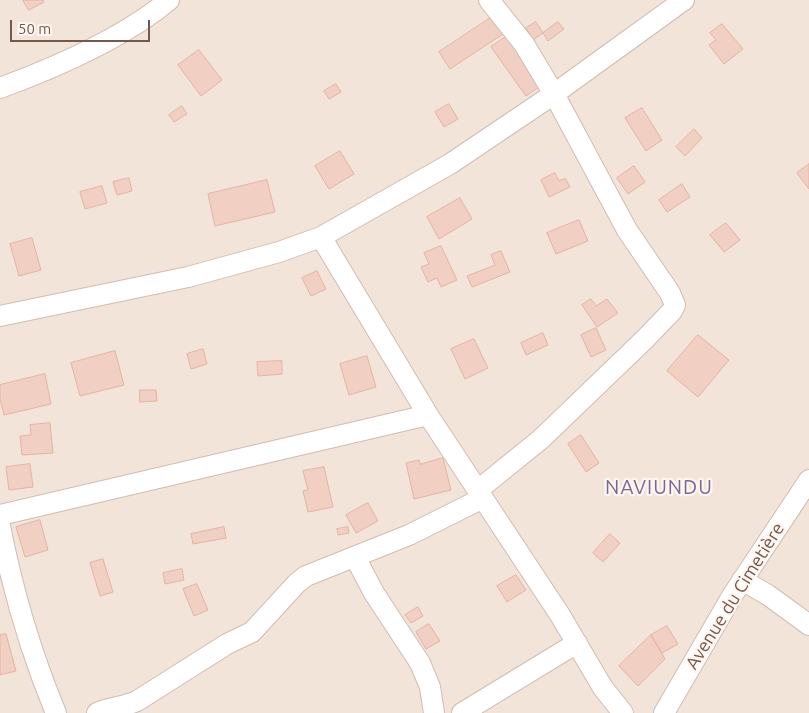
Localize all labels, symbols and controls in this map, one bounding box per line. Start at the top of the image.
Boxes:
scale bar [12,10,152,42]
text: 50 m [18,20,51,37]
district label: NAVIUNDU [604,475,714,499]
street label: Avenue du Cimetière [681,519,789,673]

